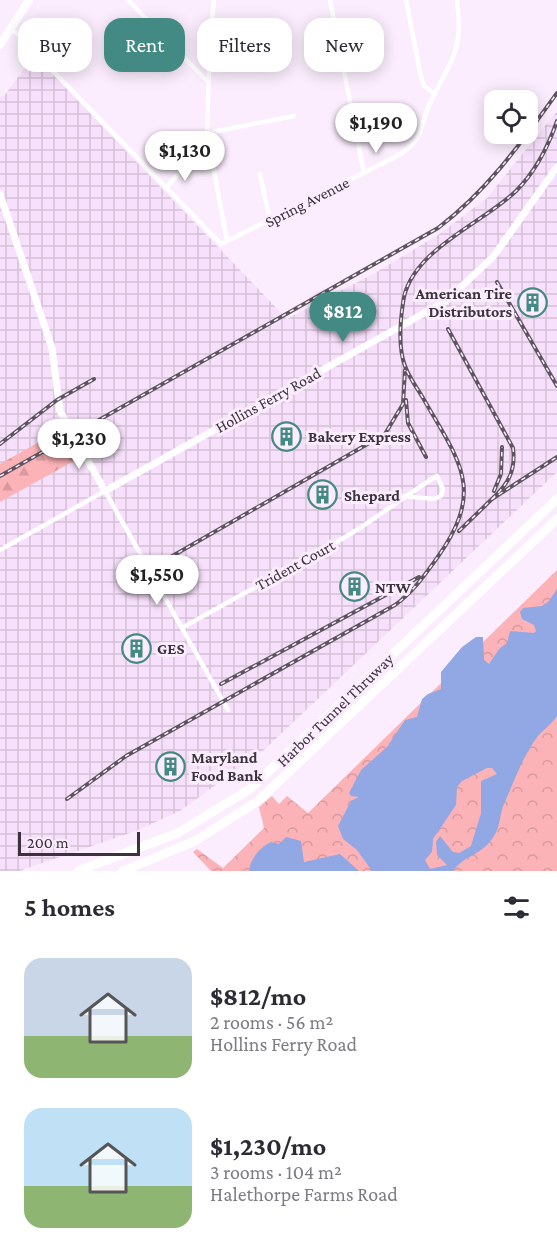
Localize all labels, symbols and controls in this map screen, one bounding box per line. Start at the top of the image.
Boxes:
chip: Buy [18,18,92,72]
chip: Rent [104,18,185,72]
chip: Filters [197,18,292,72]
chip: New [304,18,384,72]
map controls [484,90,538,144]
button: locate [484,90,538,144]
pin: $1,190 [327,103,425,154]
text: $1,190 [349,111,403,133]
pin: $1,130 [136,131,234,182]
text: $1,130 [159,139,211,161]
street label: Spring Avenue [262,173,352,231]
place label: American Tire Distributors [415,285,513,320]
building icon: American Tire Distributors [517,286,549,318]
pin: $812 [307,292,379,343]
text: $812 [323,300,363,322]
street label: Hollins Ferry Road [212,364,325,437]
pin: $1,230 [30,419,128,470]
building icon: Bakery Express [271,420,303,452]
text: $1,230 [51,427,107,449]
place label: Bakery Express [308,428,411,445]
building icon: Shepard [307,479,339,511]
place label: Shepard [344,487,400,504]
street label: Trident Court [253,536,338,594]
pin: $1,550 [108,555,206,606]
text: $1,550 [130,563,184,585]
building icon: NTW [338,571,370,603]
place label: NTW [375,579,411,596]
building icon: GES [120,632,152,664]
place label: GES [157,640,184,657]
street label: Harbor Tunnel Thruway [273,650,398,771]
place label: Maryland Food Bank [191,749,263,784]
building icon: Maryland Food Bank [154,750,186,782]
scale bar [18,829,140,856]
text: 200 m [27,834,69,851]
icon: filters [500,891,533,924]
text: 5 homes [24,893,115,922]
icon: home [72,982,144,1054]
text: $812/mo [210,982,306,1011]
text: 2 rooms · 56 m² [210,1011,333,1033]
text: Hollins Ferry Road [210,1033,357,1055]
icon: home [72,1132,144,1204]
text: $1,230/mo [210,1132,326,1161]
text: 3 rooms · 104 m² [210,1161,342,1183]
text: Halethorpe Farms Road [210,1183,398,1205]

